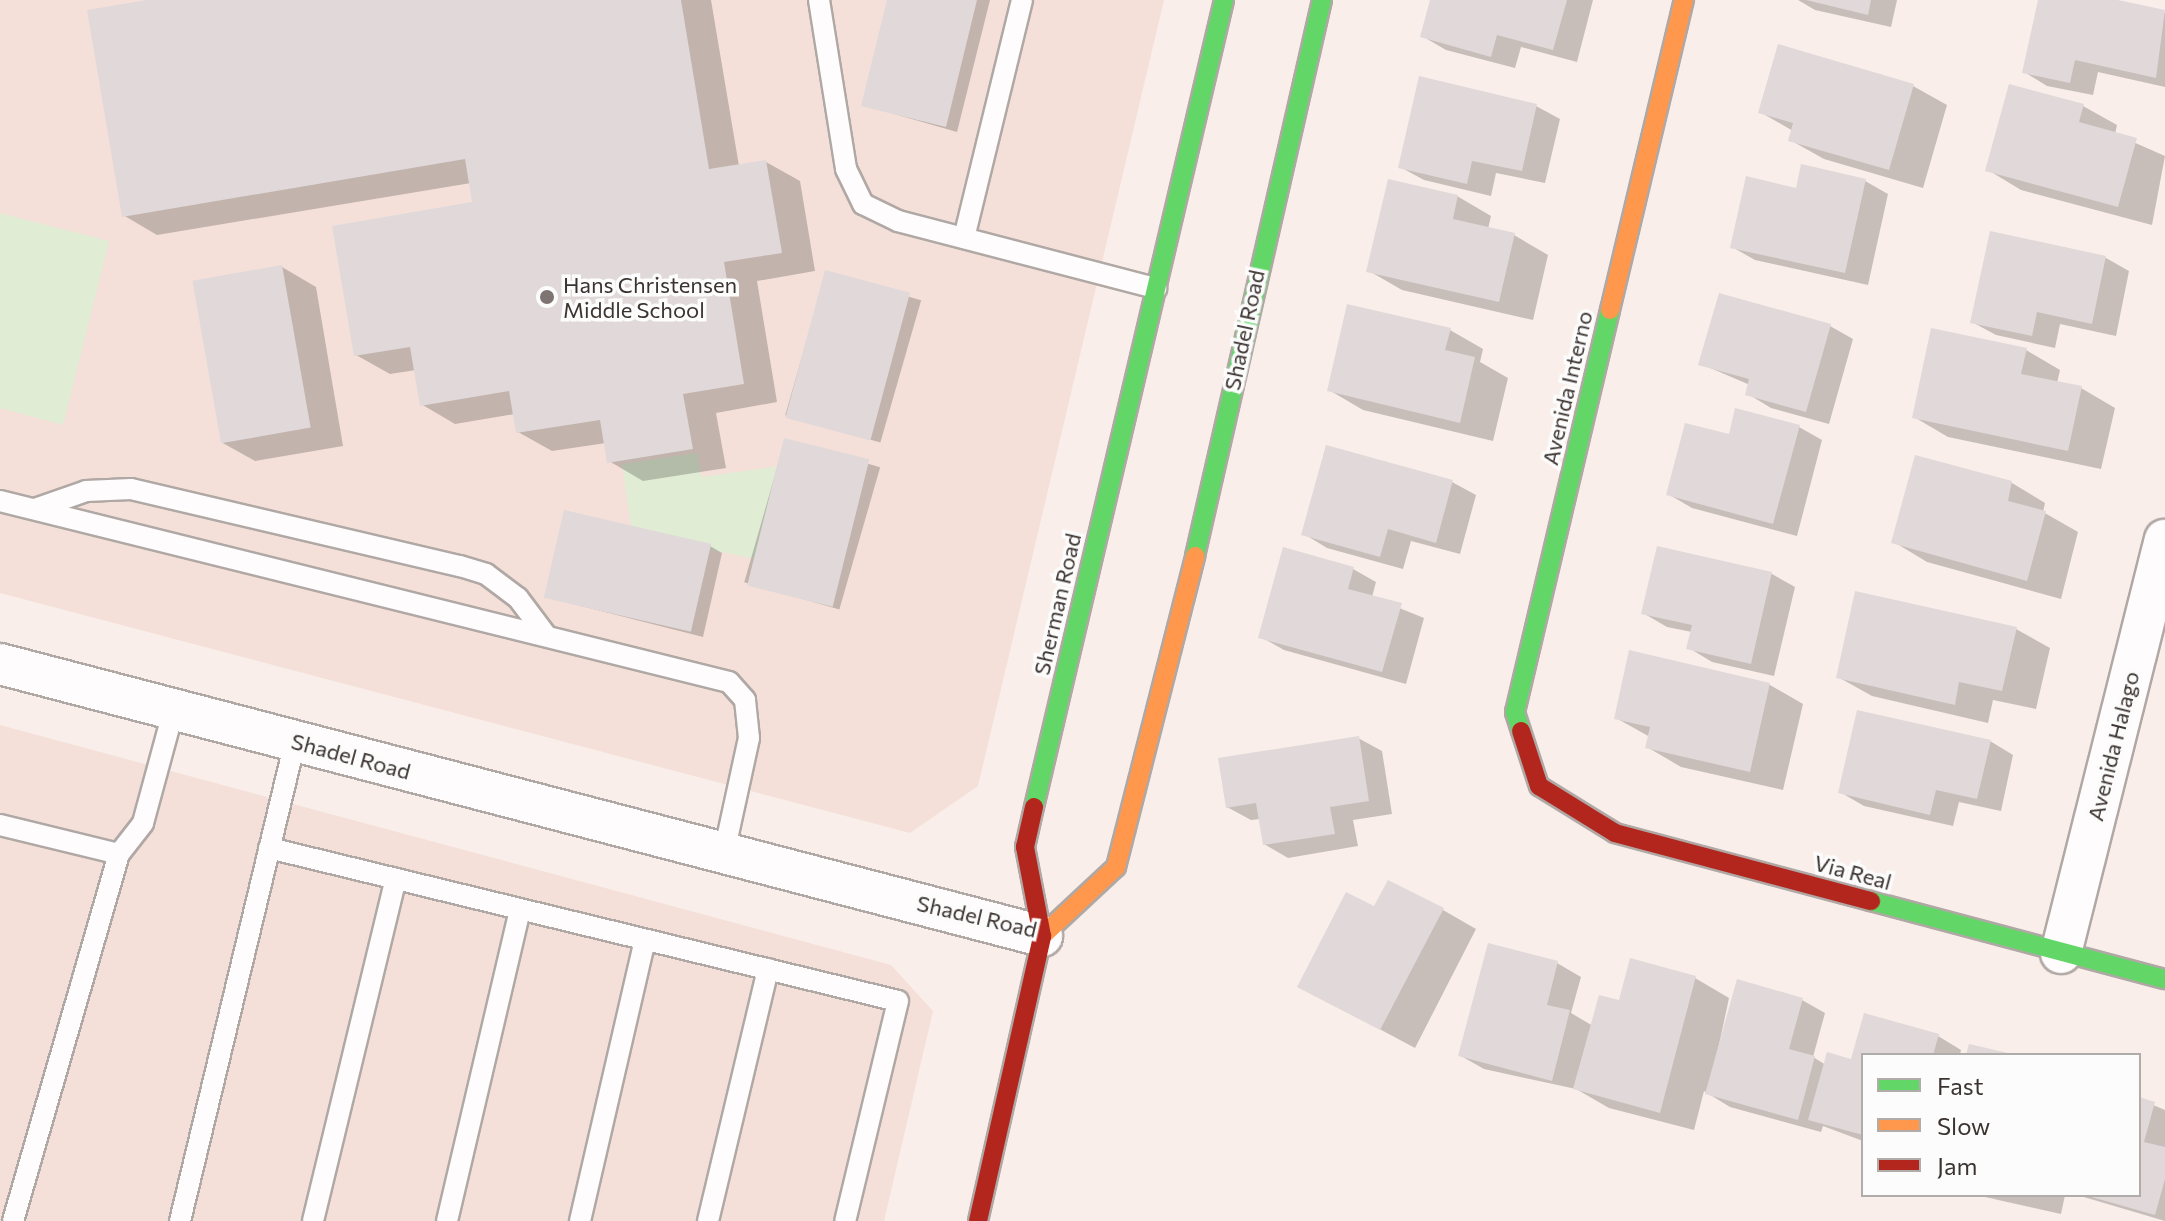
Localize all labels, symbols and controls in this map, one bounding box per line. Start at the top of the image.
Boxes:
street label: Shadel Road [1218,267,1270,393]
place label: Hans Christensen Middle School [563,271,737,322]
marker: Hans Christensen Middle School [538,288,556,306]
street label: Avenida Interno [1536,308,1598,468]
street label: Sherman Road [1028,530,1086,678]
street label: Avenida Halago [2082,668,2144,824]
street label: Shadel Road [288,727,414,785]
street label: Via Real [1811,849,1895,895]
street label: Shadel Road [914,889,1040,943]
legend [1861,1053,2141,1197]
text: Fast [1937,1071,1984,1100]
text: Slow [1937,1111,1990,1140]
text: Jam [1937,1151,1977,1180]

